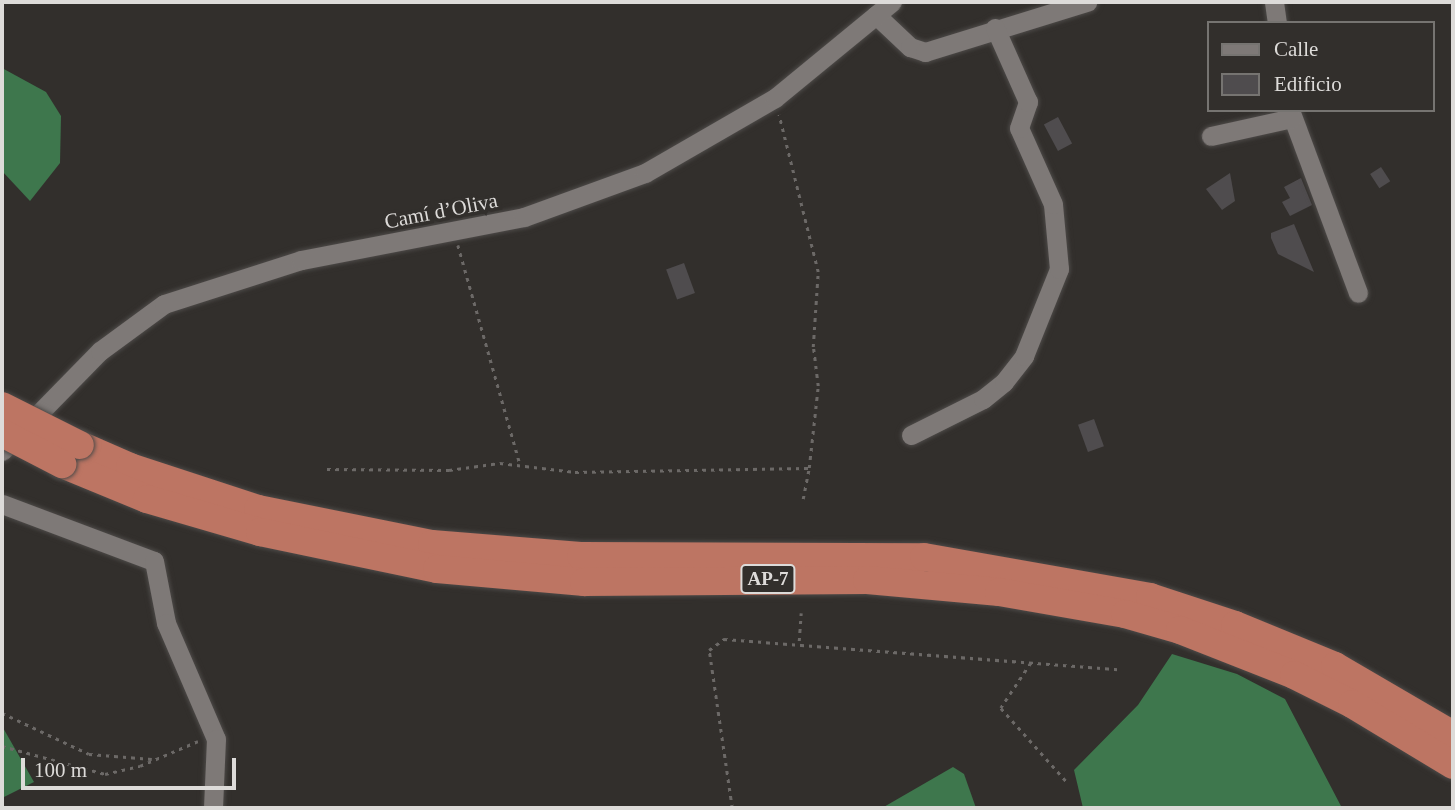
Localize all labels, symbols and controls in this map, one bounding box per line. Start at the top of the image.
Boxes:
legend [1206,21,1434,112]
text: Calle [1274,37,1318,61]
text: Edificio [1274,72,1342,96]
street label: Camí d’Oliva [382,188,500,234]
road number: AP-7 [740,564,796,594]
scale bar [24,744,240,788]
text: 100 m [34,758,87,782]

